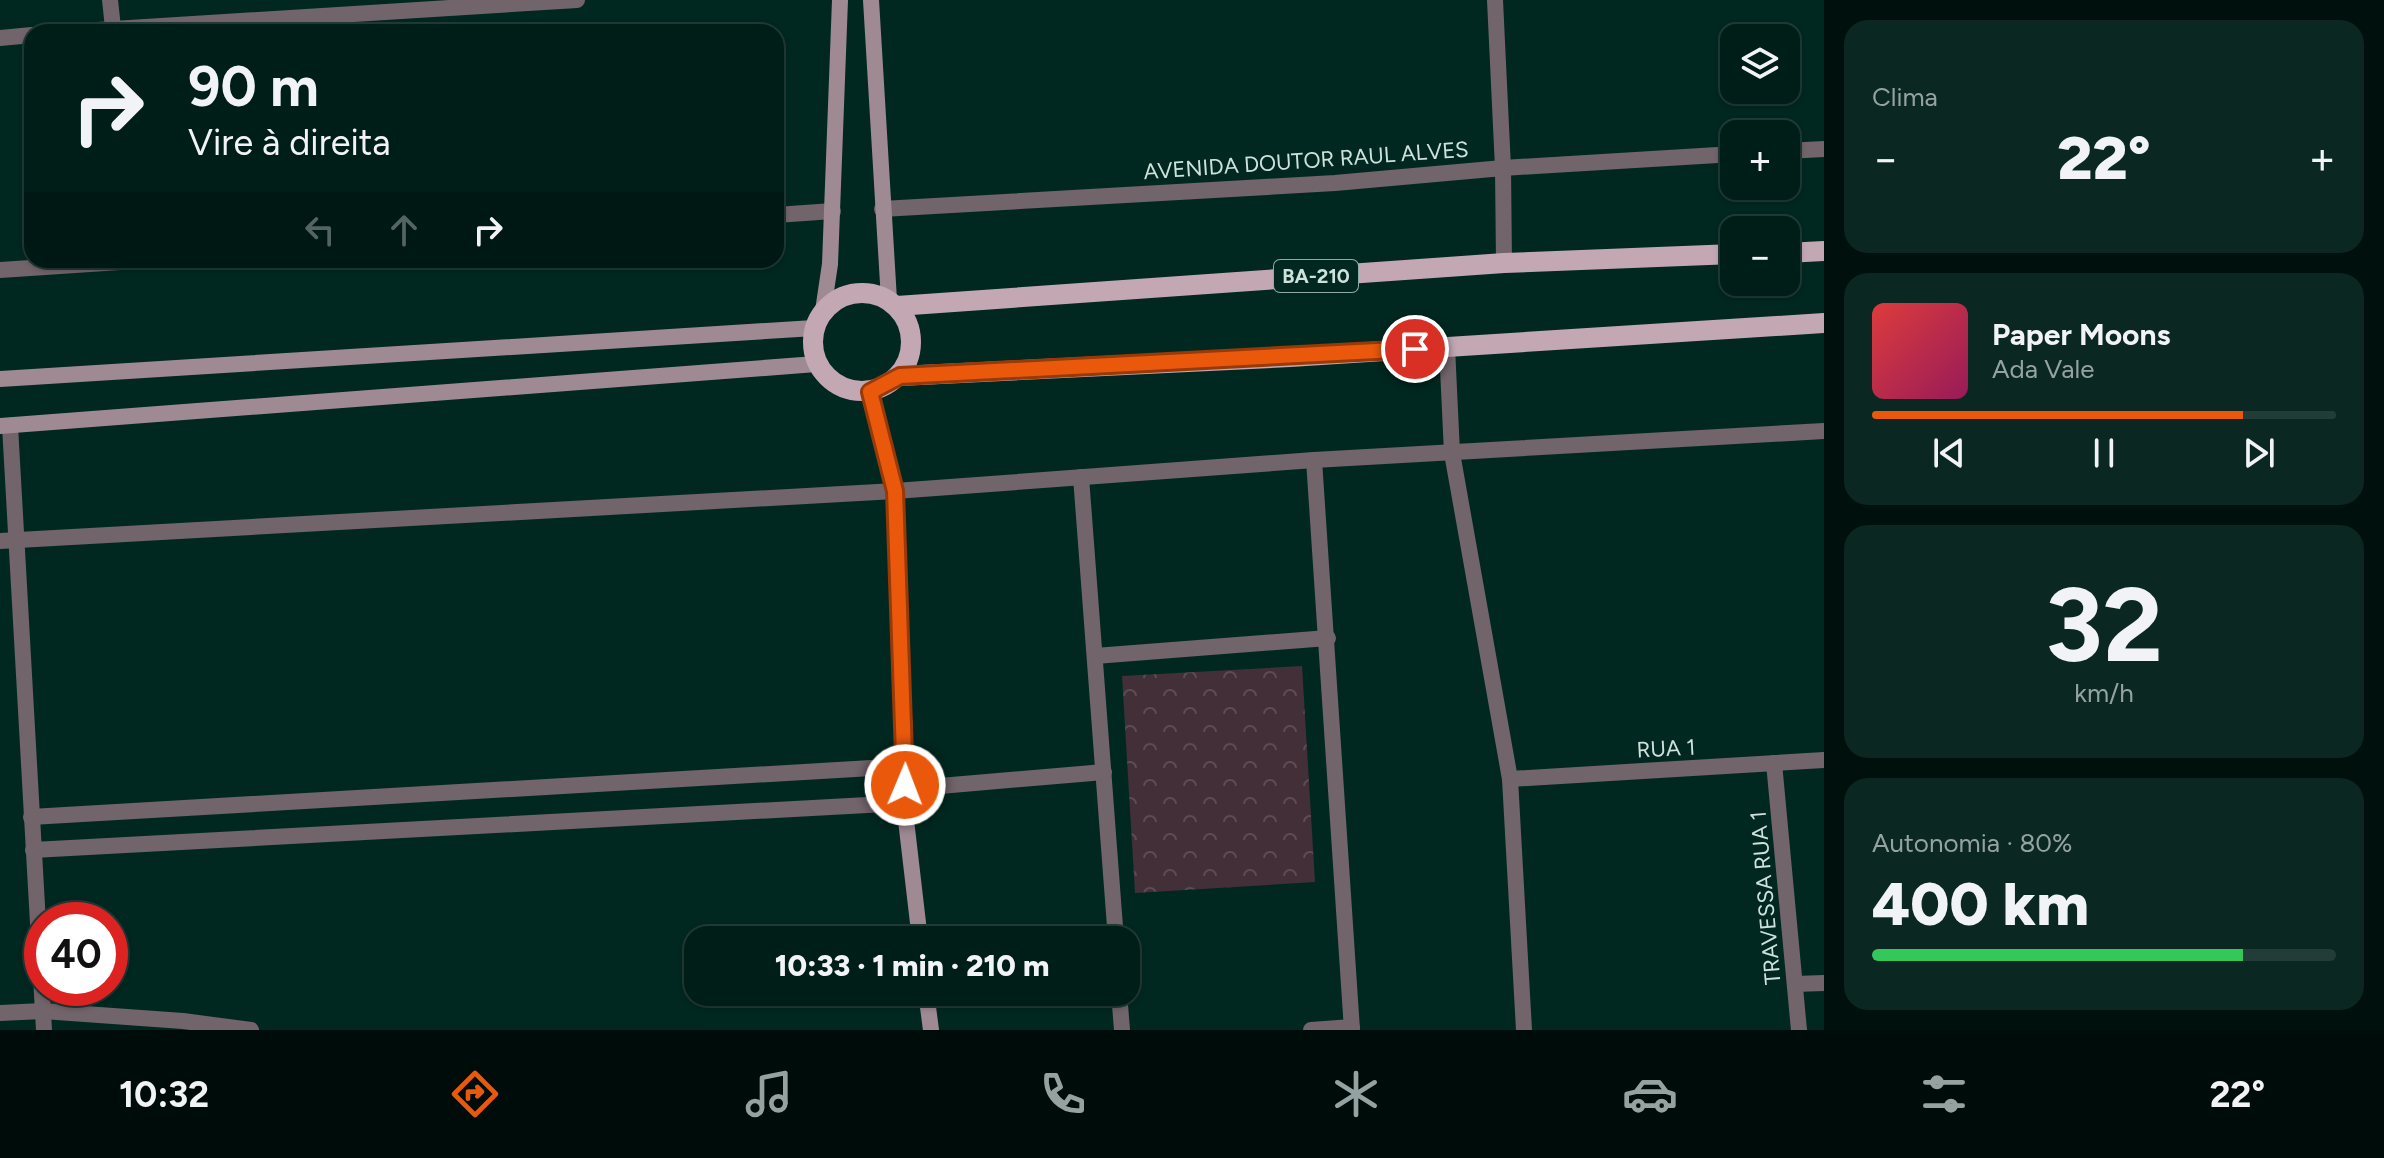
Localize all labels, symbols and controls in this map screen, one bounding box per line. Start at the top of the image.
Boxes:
map controls [1720,24,1800,296]
button: layers [1720,24,1800,104]
text: 90 m [188,53,319,120]
icon: right [56,56,160,160]
text: Clima [1872,81,1938,113]
button: + [1720,120,1800,200]
text: Vire à direita [188,121,391,164]
text: 22° [2057,122,2151,194]
text: − [1872,132,1899,185]
text: + [2309,132,2336,185]
street label: AVENIDA DOUTOR RAUL ALVES [1143,136,1470,185]
icon: left [298,208,342,252]
icon: ahead [382,208,426,252]
icon: right [466,208,510,252]
button: − [1720,216,1800,296]
road number: BA-210 [1274,260,1358,292]
pin [1381,315,1449,383]
text: Paper Moons [1992,316,2171,353]
icon: arrive [1393,327,1437,371]
text: Ada Vale [1992,353,2095,385]
icon: previous [1927,431,1971,475]
icon: pause [2082,431,2126,475]
icon: next [2237,431,2281,475]
text: 32 [2045,562,2163,687]
text: km/h [2074,677,2134,709]
street label: RUA 1 [1636,733,1696,764]
position arrow [863,743,947,827]
street label: TRAVESSA RUA 1 [1744,810,1787,986]
text: Autonomia · 80% [1872,827,2072,859]
text: 400 km [1872,868,2089,940]
speed limit sign: 40 [24,902,128,1006]
text: 10:33 · 1 min · 210 m [775,947,1049,984]
icon: directions [447,1066,503,1122]
icon: music [741,1066,797,1122]
icon: phone [1035,1066,1091,1122]
icon: climate [1328,1066,1384,1122]
icon: car [1622,1066,1678,1122]
icon: filters [1916,1066,1972,1122]
text: 10:32 [119,1073,209,1116]
text: 22° [2210,1073,2265,1116]

